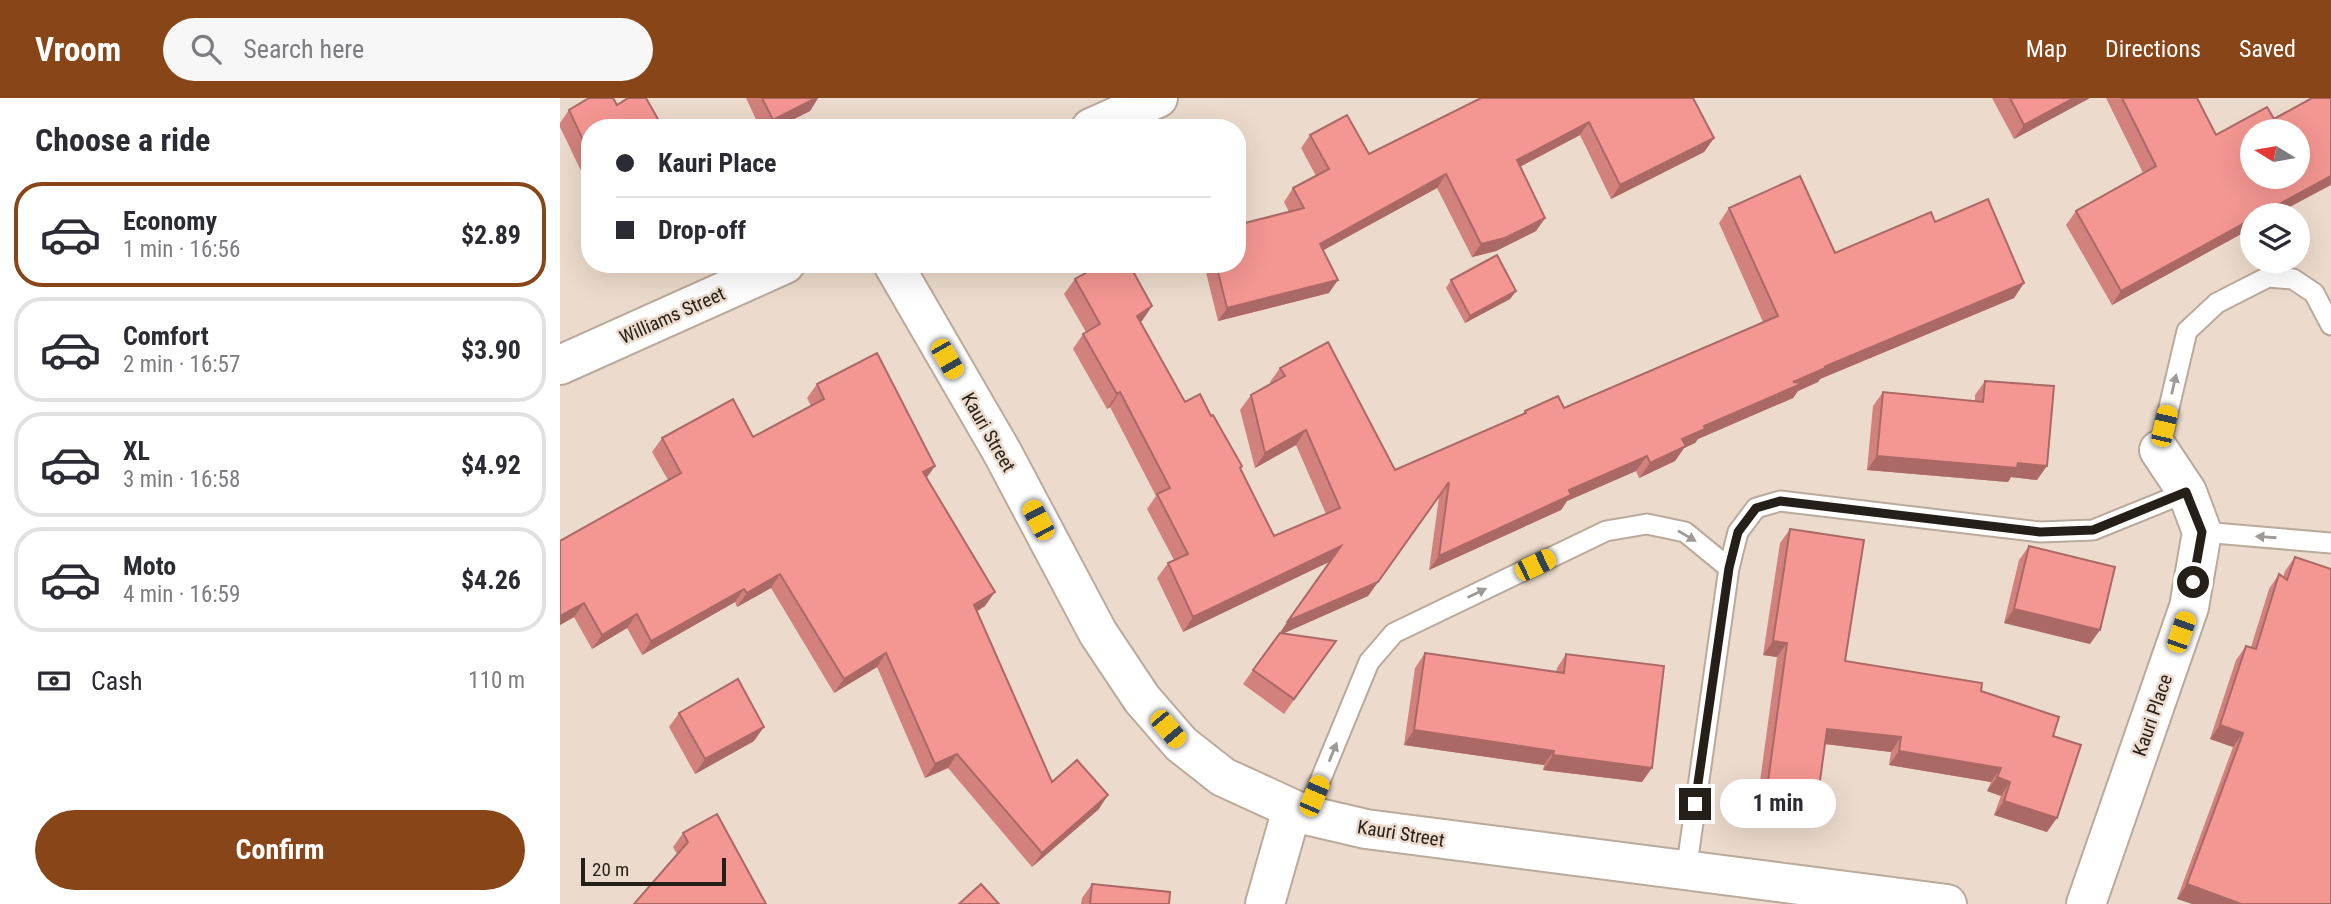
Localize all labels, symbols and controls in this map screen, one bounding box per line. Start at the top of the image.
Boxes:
search box [163,18,653,81]
text: Vroom [35,30,121,69]
icon: search [187,30,225,68]
text: Search here [243,34,364,64]
text: Map [2026,35,2067,63]
text: Directions [2105,35,2201,63]
text: Saved [2239,35,2296,63]
north arrow [2240,119,2310,189]
map controls [2240,119,2310,273]
text: Choose a ride [35,121,210,159]
text: Kauri Place [658,148,777,178]
icon: car [39,203,102,266]
button: layers [2240,203,2310,273]
text: Economy [123,206,217,236]
text: Drop-off [658,215,746,245]
text: $2.89 [461,220,521,250]
text: 1 min · 16:56 [123,236,240,263]
street label: Williams Street [616,282,728,349]
icon: car [39,318,102,381]
text: Comfort [123,321,209,351]
text: $3.90 [461,335,521,365]
car [928,336,967,382]
text: 2 min · 16:57 [123,351,240,378]
one-way arrow [2169,373,2180,395]
street label: Kauri Street [957,389,1020,476]
car [2150,403,2179,449]
icon: car [39,433,102,496]
text: XL [123,436,150,466]
text: $4.92 [461,450,521,480]
text: 3 min · 16:58 [123,466,240,493]
car [1019,497,1058,543]
one-way arrow [1678,530,1697,542]
one-way arrow [2255,531,2277,542]
car [1512,546,1559,584]
icon: car [39,548,102,611]
text: Moto [123,551,176,581]
text: $4.26 [461,565,521,595]
route start [2177,566,2209,598]
text: 4 min · 16:59 [123,581,240,608]
one-way arrow [1467,587,1487,598]
car [2165,609,2198,655]
icon: cash [35,662,73,700]
text: Cash [91,666,143,696]
text: 110 m [468,667,525,694]
street label: Kauri Place [2128,671,2177,759]
car [1147,706,1190,752]
one-way arrow [1327,741,1338,762]
car [1297,773,1332,819]
callout: 1 min [1720,780,1835,828]
route end [1679,788,1711,820]
text: 1 min [1752,790,1804,817]
button: Confirm [35,810,525,890]
street label: Kauri Street [1356,815,1446,852]
scale bar [581,855,726,887]
text: 20 m [592,858,629,881]

